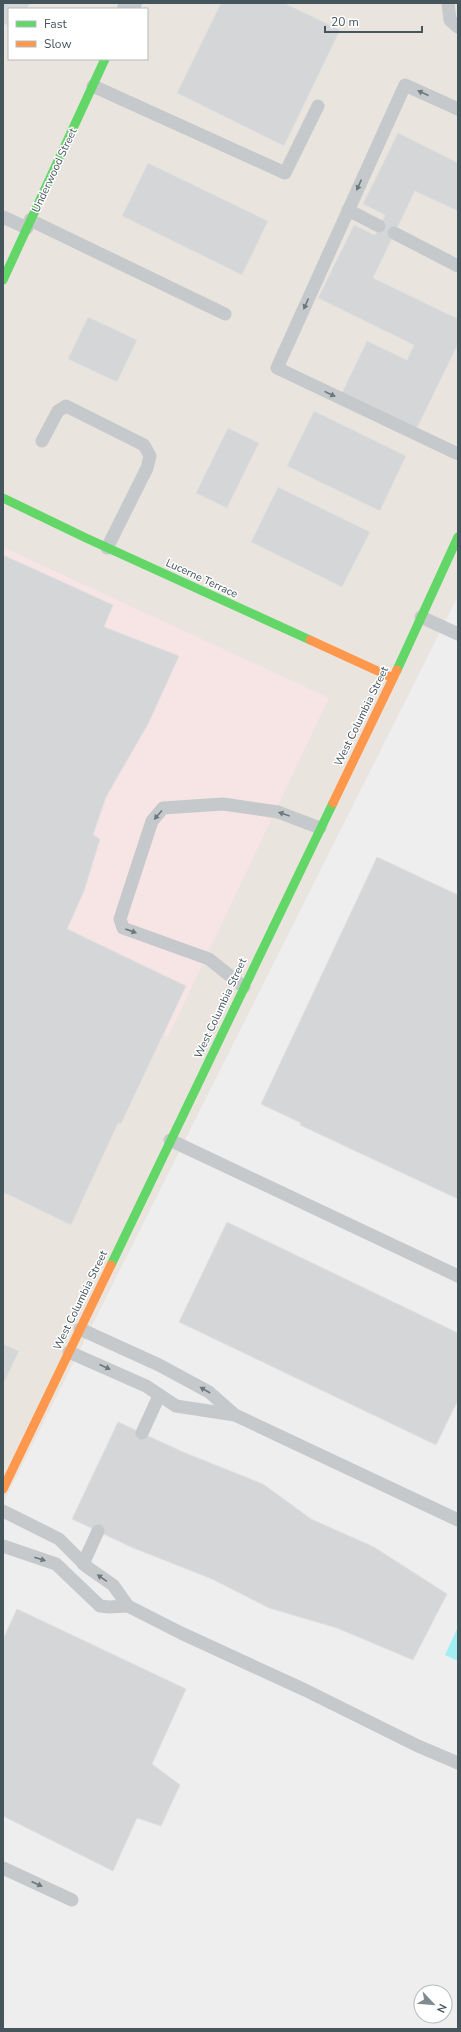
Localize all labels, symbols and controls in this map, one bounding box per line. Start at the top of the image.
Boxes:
legend [8,8,148,60]
scale bar [325,8,422,34]
text: 20 m [331,14,359,30]
text: Fast [44,16,67,32]
text: Slow [44,36,72,52]
one-way arrow [417,90,428,96]
street label: Underwood Street [28,125,81,215]
one-way arrow [356,180,362,192]
one-way arrow [303,298,309,309]
one-way arrow [325,391,336,397]
street label: Lucerne Terrace [163,555,240,602]
street label: West Columbia Street [331,664,392,768]
one-way arrow [153,809,162,820]
one-way arrow [277,811,289,817]
one-way arrow [125,929,137,935]
street label: West Columbia Street [191,956,250,1061]
street label: West Columbia Street [50,1248,111,1352]
one-way arrow [99,1364,110,1370]
one-way arrow [199,1387,211,1393]
one-way arrow [34,1556,46,1562]
one-way arrow [97,1574,107,1582]
one-way arrow [32,1881,43,1887]
north arrow [413,1984,453,2024]
text: N [433,2001,450,2015]

